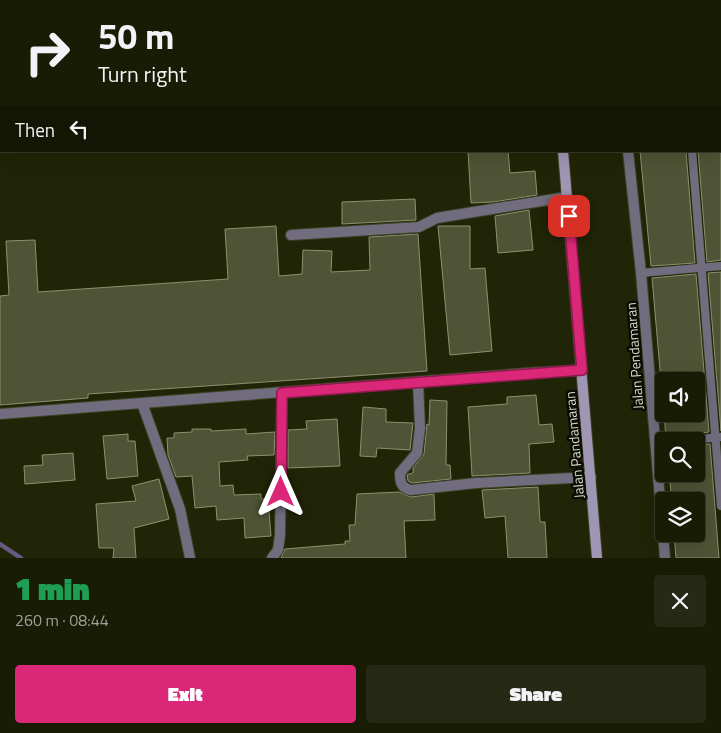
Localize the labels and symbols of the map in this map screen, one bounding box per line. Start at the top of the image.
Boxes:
pin [548,195,590,237]
street label: Jalan Pendamaran [620,302,648,410]
street label: Jalan Pandamaran [559,391,589,499]
position arrow [254,465,306,517]

